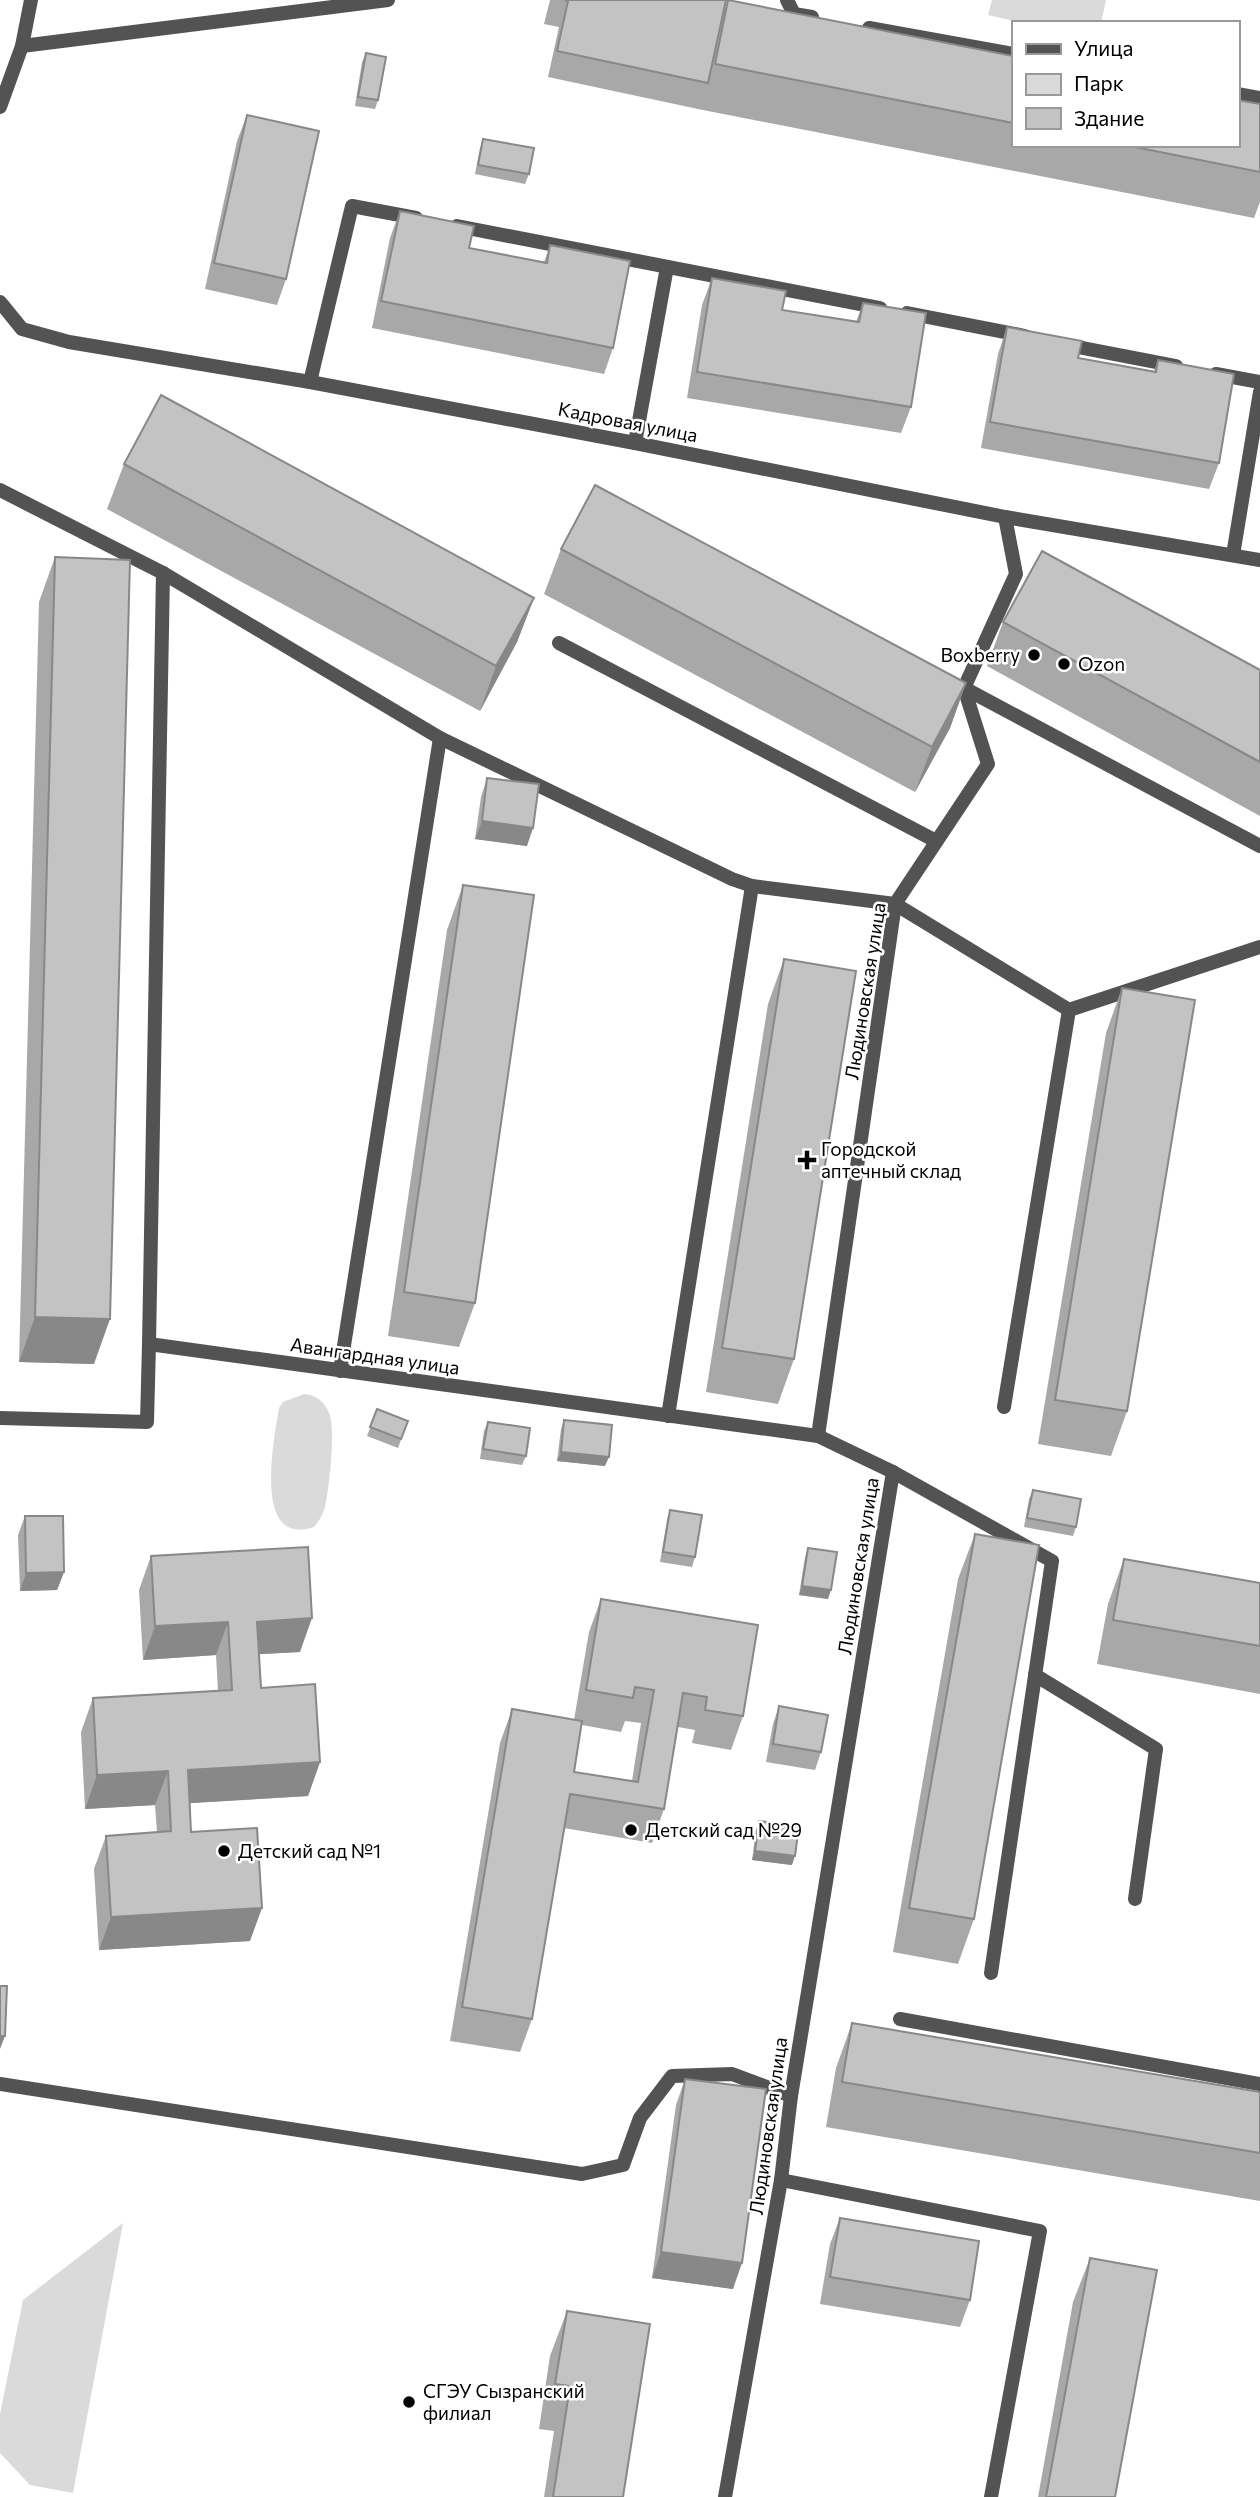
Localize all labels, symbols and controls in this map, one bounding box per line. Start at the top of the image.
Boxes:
legend [1012,21,1239,147]
text: Улица [1074,35,1133,60]
text: Парк [1074,70,1124,95]
text: Здание [1074,105,1144,130]
street label: Кадровая улица [556,397,700,446]
place label: Boxberry [940,643,1020,666]
marker: Boxberry [1026,647,1042,663]
place label: Ozon [1078,652,1125,675]
marker: Ozon [1056,656,1072,672]
street label: Людиновская улица [839,901,890,1081]
place label: Городской аптечный склад [821,1137,961,1182]
marker: Городской аптечный склад [799,1152,815,1168]
street label: Авангардная улица [289,1332,461,1379]
street label: Людиновская улица [832,1476,883,1656]
place label: Детский сад №29 [645,1818,802,1841]
marker: Детский сад №29 [623,1822,639,1838]
place label: Детский сад №1 [238,1839,381,1862]
marker: Детский сад №1 [216,1843,232,1859]
street label: Людиновская улица [744,2036,791,2216]
place label: СГЭУ Сызранский филиал [423,2379,585,2424]
marker: СГЭУ Сызранский филиал [401,2394,417,2410]

